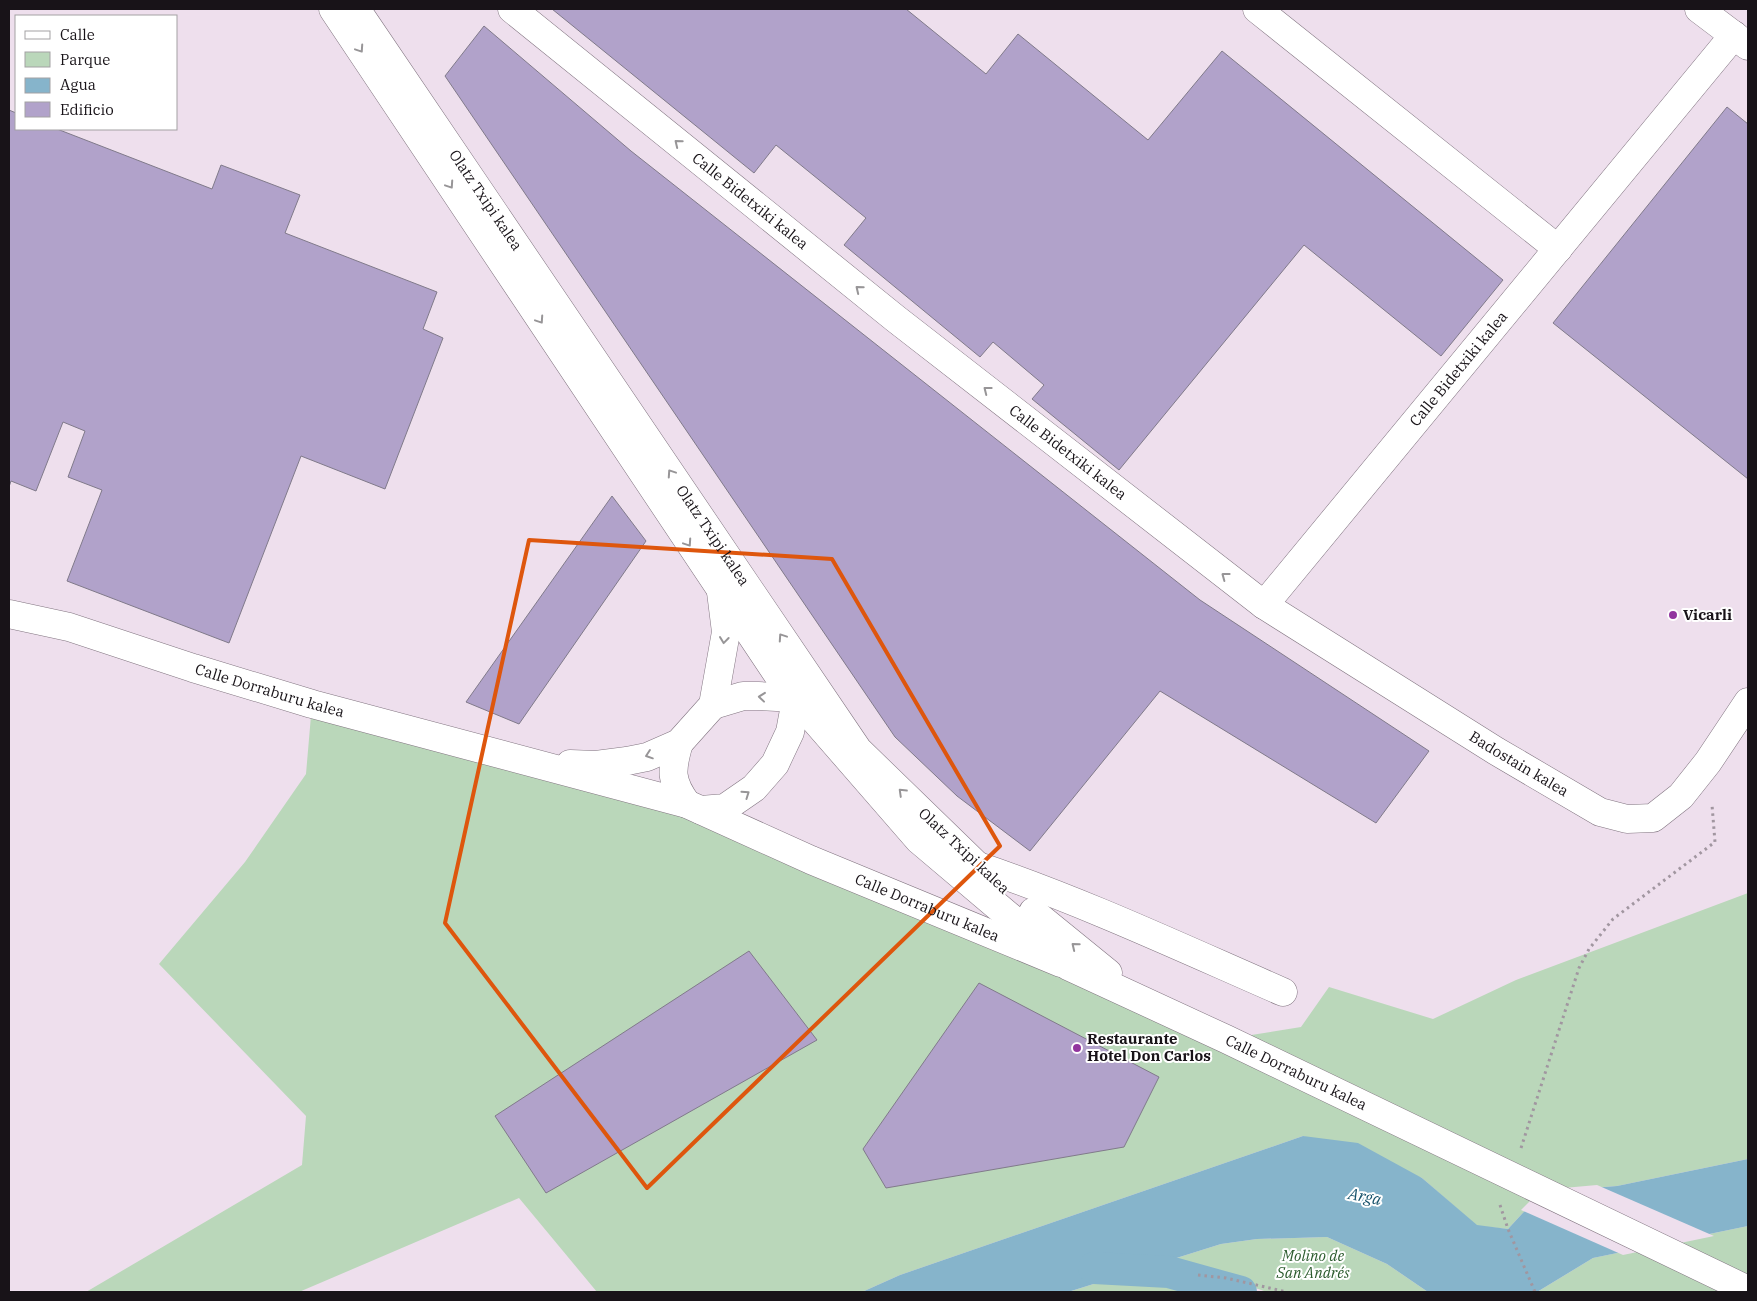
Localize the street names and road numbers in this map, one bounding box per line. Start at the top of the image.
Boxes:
street label: Olatz Txipi kalea [445,146,527,254]
street label: Calle Bidetxiki kalea [689,148,812,253]
street label: Calle Bidetxiki kalea [1405,307,1511,430]
street label: Calle Bidetxiki kalea [1005,400,1131,504]
street label: Olatz Txipi kalea [672,481,754,589]
street label: Calle Dorraburu kalea [193,659,346,721]
street label: Badostain kalea [1466,727,1572,800]
street label: Olatz Txipi kalea [915,804,1014,898]
street label: Calle Dorraburu kalea [852,869,1002,946]
street label: Calle Dorraburu kalea [1222,1030,1370,1114]

